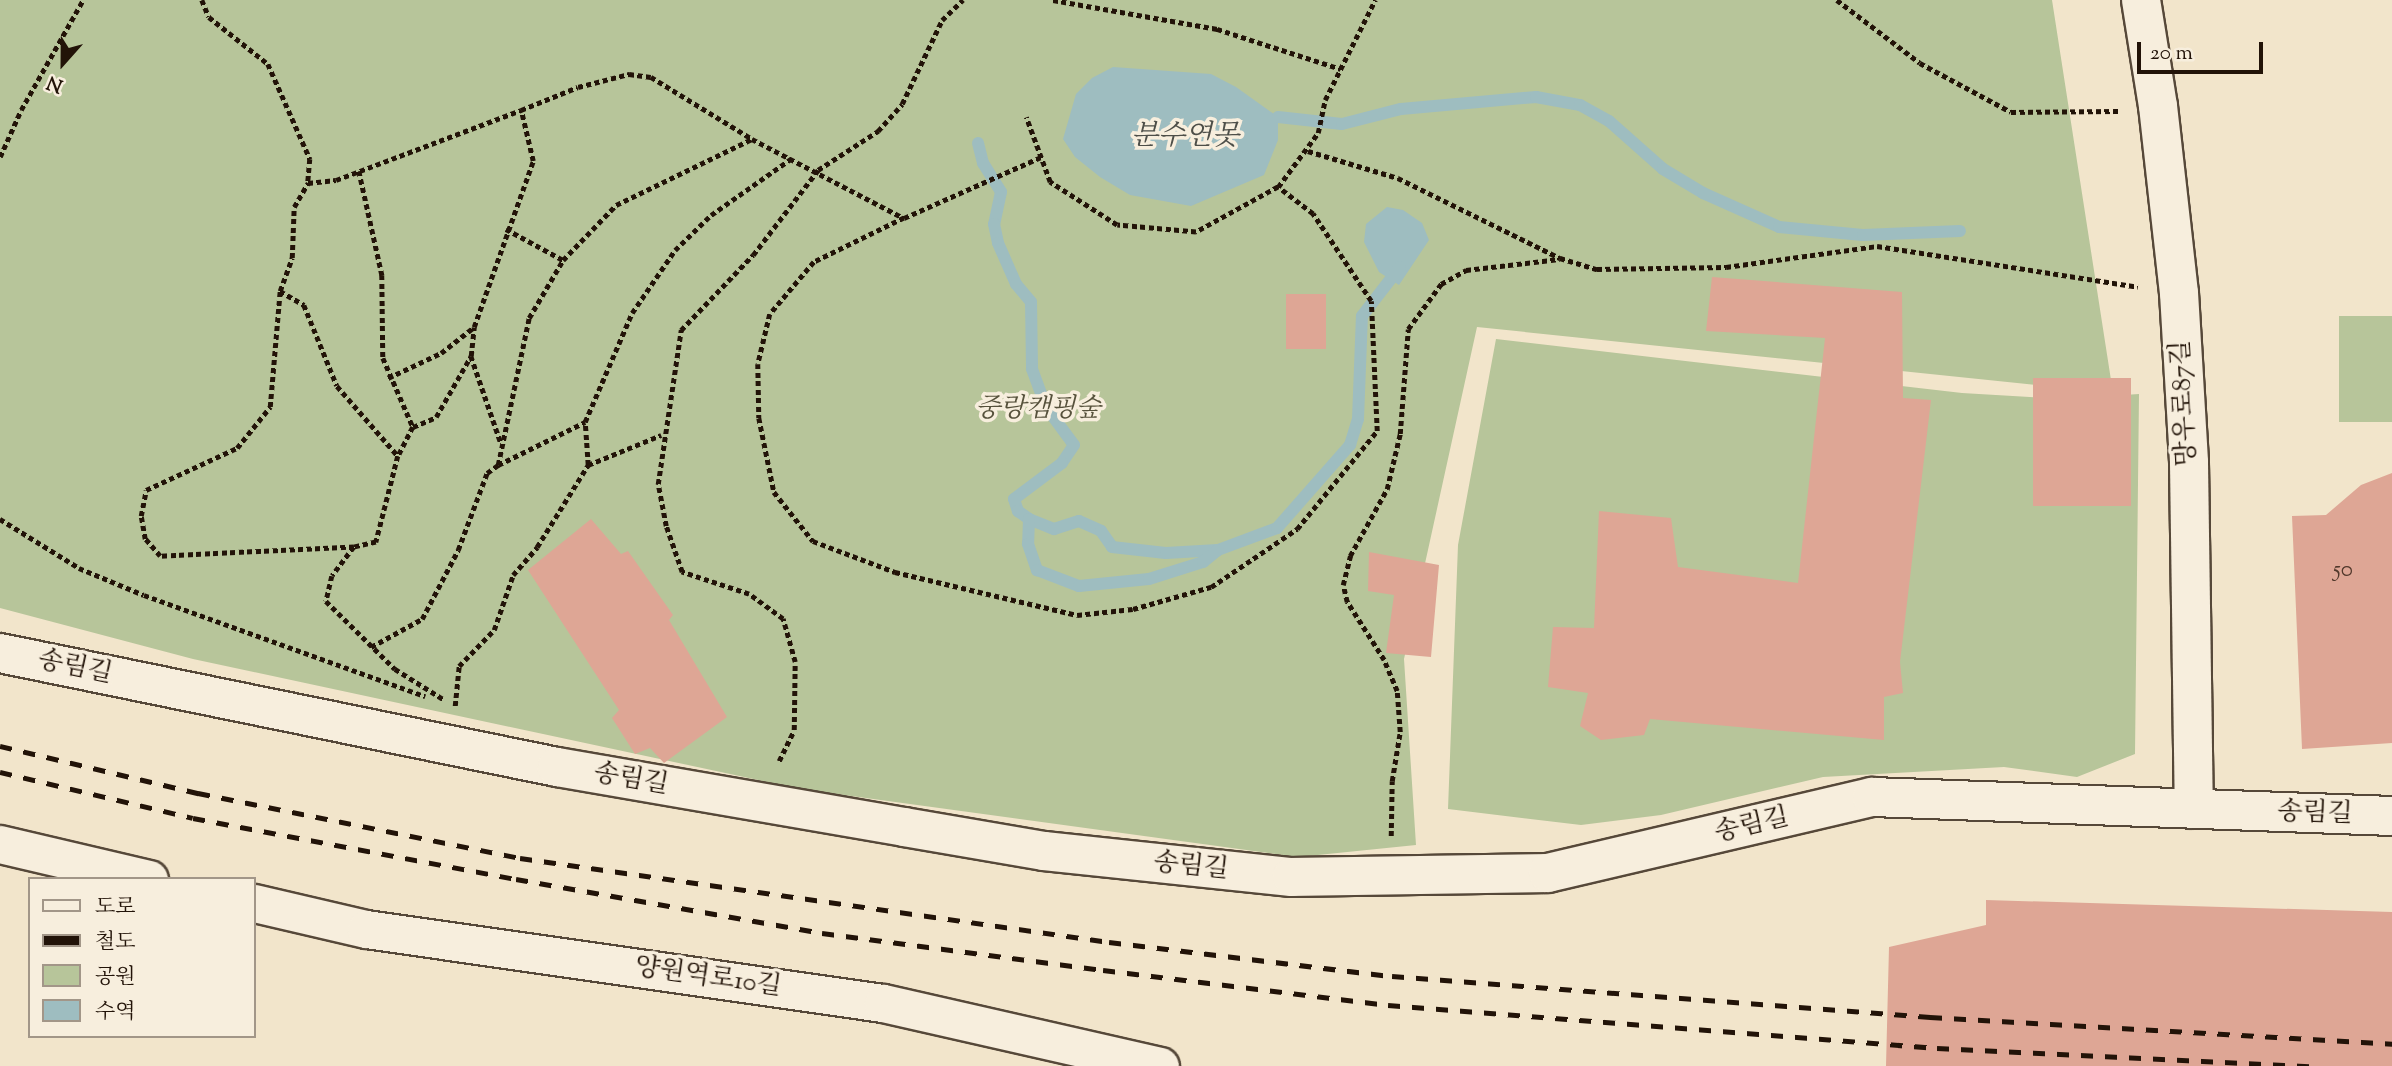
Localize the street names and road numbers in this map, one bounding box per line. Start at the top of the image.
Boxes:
street label: 망우로87길 [2166,339,2204,467]
street label: 송림길 [35,645,115,691]
street label: 송림길 [591,758,671,802]
street label: 송림길 [2277,797,2353,831]
street label: 송림길 [1712,802,1792,850]
street label: 송림길 [1152,848,1230,886]
street label: 양원역로10길 [633,952,783,1004]

